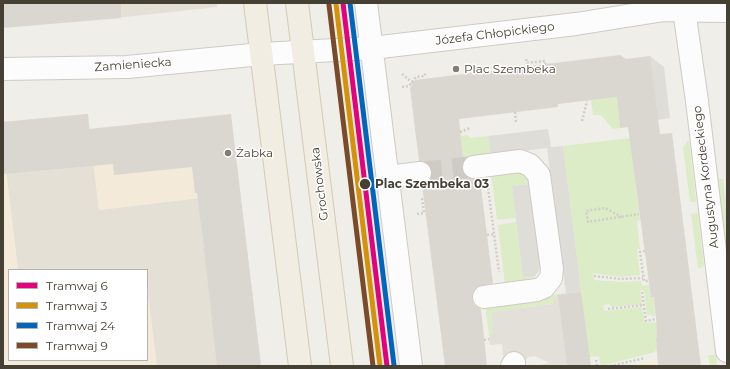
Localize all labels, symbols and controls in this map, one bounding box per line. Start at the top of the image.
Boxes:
street label: Józefa Chłopickiego [435,20,555,48]
street label: Zamieniecka [94,55,172,75]
place label: Plac Szembeka [464,62,556,76]
marker: Plac Szembeka [451,64,461,74]
street label: Augustyna Kordeckiego [690,105,722,249]
place label: Żabka [236,146,273,160]
street label: Grochowska [308,146,332,222]
marker: Żabka [223,148,233,158]
marker: Plac Szembeka 03 [358,177,372,191]
place label: Plac Szembeka 03 [375,177,489,191]
legend [8,269,148,361]
text: Tramwaj 6 [46,278,108,293]
text: Tramwaj 3 [46,298,107,313]
text: Tramwaj 24 [46,318,115,333]
text: Tramwaj 9 [46,338,108,353]

